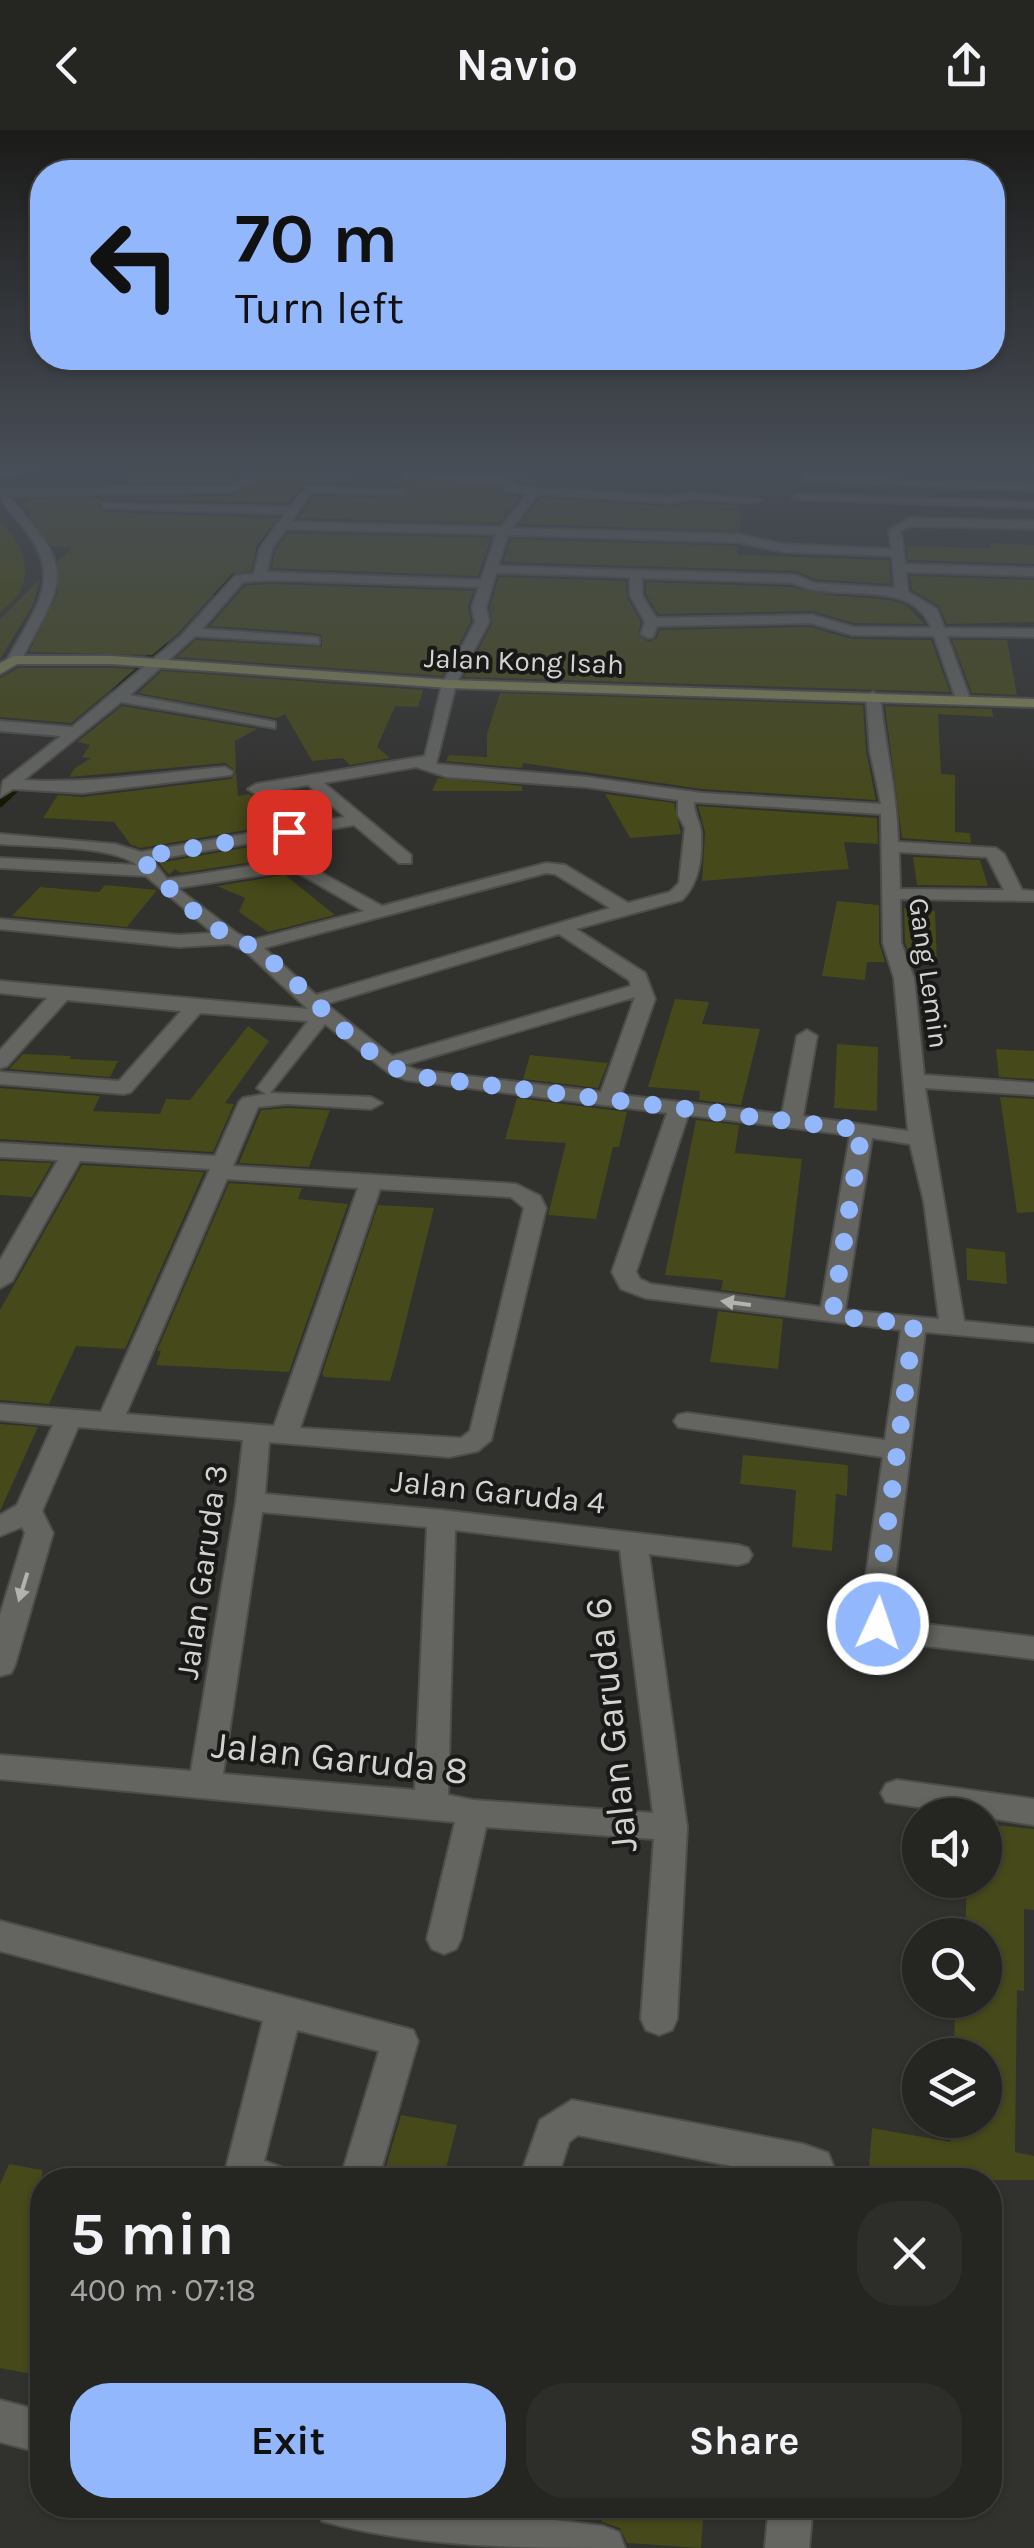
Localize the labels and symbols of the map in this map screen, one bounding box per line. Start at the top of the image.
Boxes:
street label: Jalan Kong Isah [423,641,625,681]
pin [247,790,332,875]
street label: Gang Lemin [902,896,956,1050]
one-way arrow [719,1295,751,1311]
street label: Jalan Garuda 3 [169,1462,235,1682]
street label: Jalan Garuda 4 [389,1462,607,1522]
one-way arrow [15,1572,30,1603]
position arrow [826,1572,930,1676]
street label: Jalan Garuda 6 [575,1595,647,1855]
street label: Jalan Garuda 8 [209,1722,471,1794]

